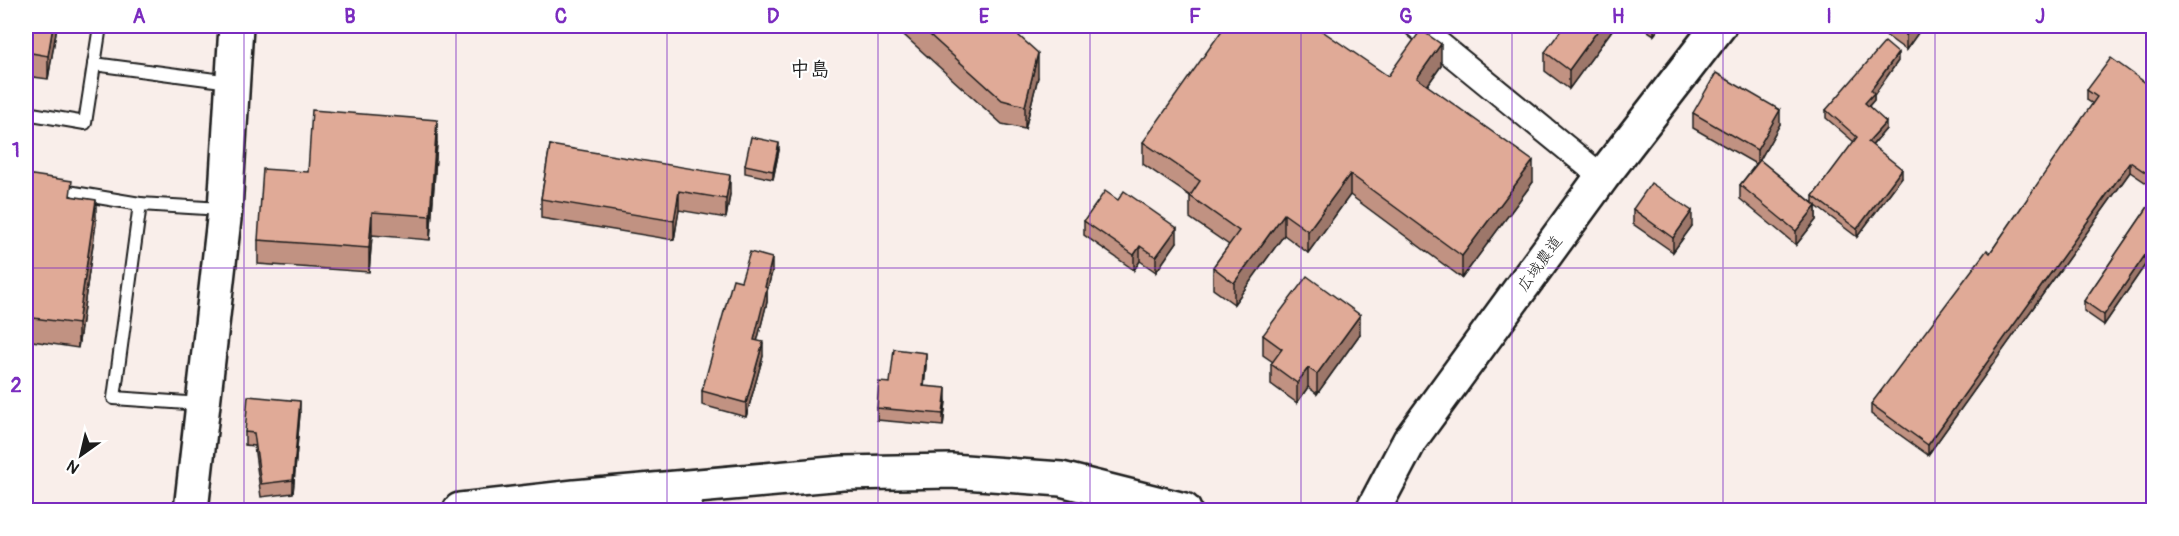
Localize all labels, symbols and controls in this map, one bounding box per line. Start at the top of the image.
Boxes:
text: A [133,4,146,29]
text: B [344,4,356,29]
text: C [555,4,567,29]
text: D [767,4,780,29]
text: E [979,4,990,29]
text: F [1189,4,1201,29]
text: G [1399,4,1413,29]
text: H [1612,4,1625,29]
text: I [1826,4,1832,29]
text: J [2035,4,2045,29]
district label: 中島 [790,57,830,82]
text: 1 [12,138,20,163]
street label: 広域農道 [1513,232,1567,295]
text: 2 [10,373,22,398]
north arrow [51,425,111,485]
text: N [63,455,83,478]

